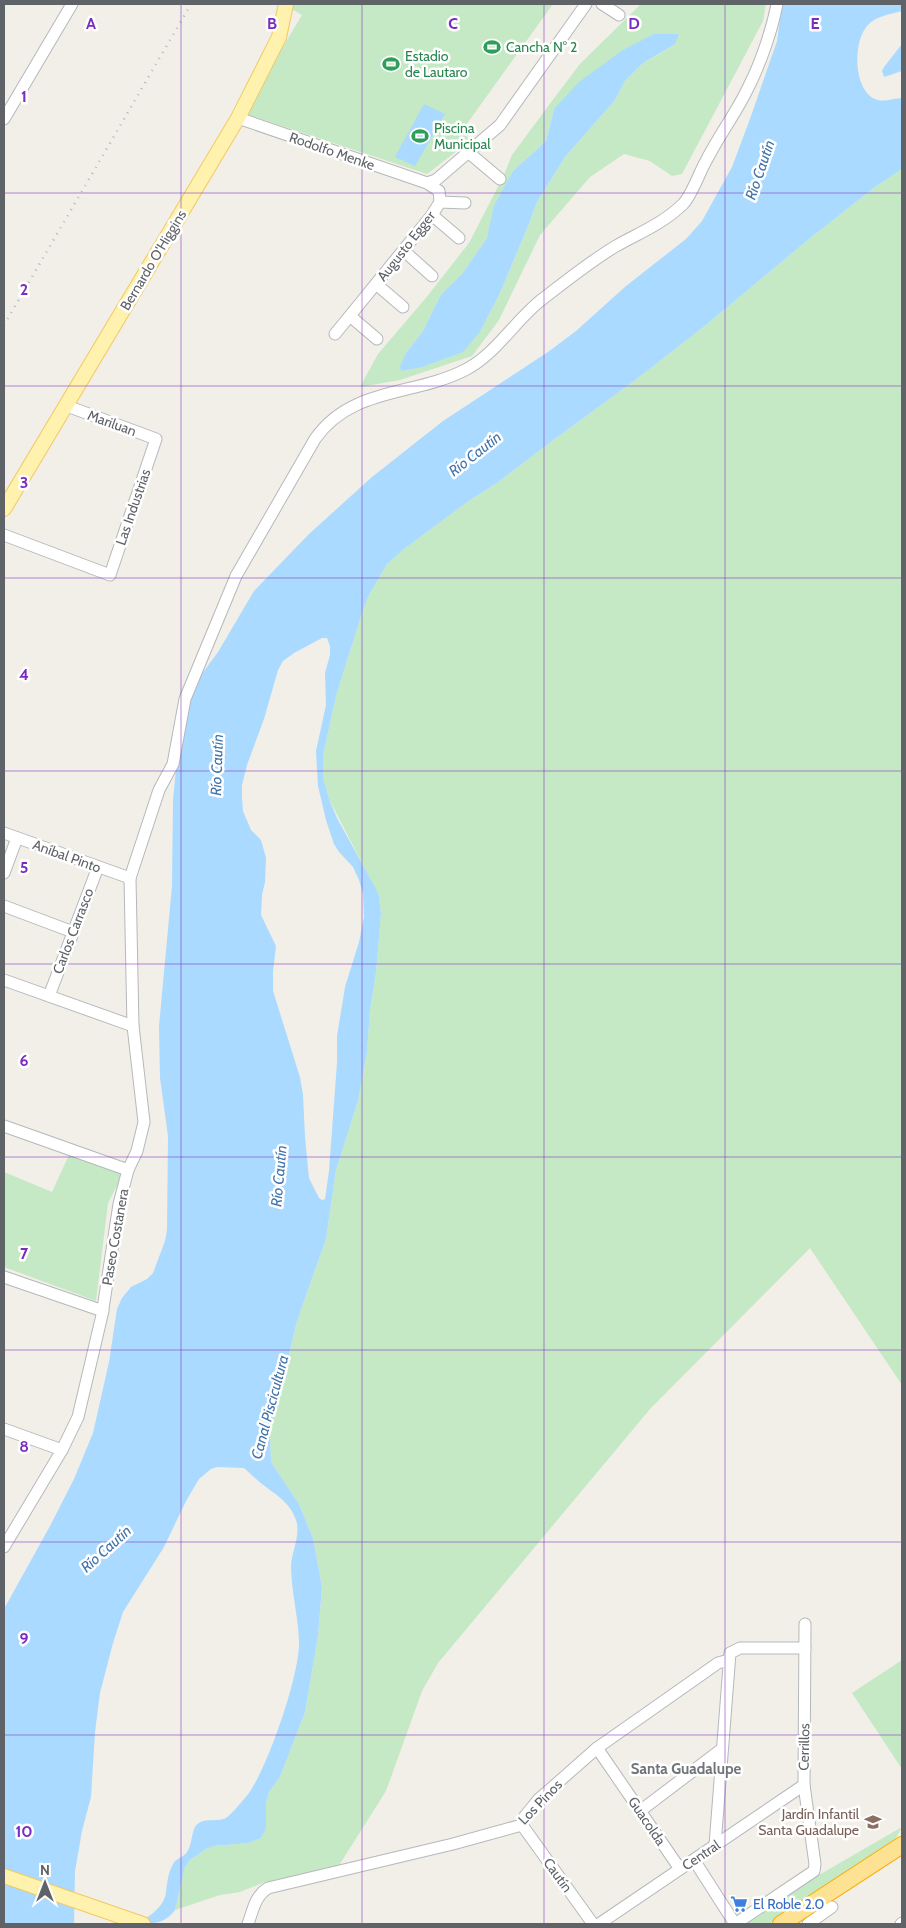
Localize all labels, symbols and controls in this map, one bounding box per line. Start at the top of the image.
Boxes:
text: A [86,14,96,33]
text: B [267,14,277,33]
text: C [448,14,458,33]
text: D [628,14,640,33]
text: E [810,14,820,33]
sports icon: Cancha N° 2 [482,37,502,57]
place label: Cancha N° 2 [506,38,577,56]
place label: Estadio de Lautaro [405,47,468,81]
sports icon: Estadio de Lautaro [381,54,401,74]
text: 1 [21,87,27,106]
place label: Piscina Municipal [434,119,491,153]
sports icon: Piscina Municipal [410,126,430,146]
street label: Rodolfo Menke [287,128,377,174]
water label: Río Cautín [741,138,779,202]
street label: Bernardo O'Higgins [116,206,190,314]
street label: Augusto Egger [373,207,439,285]
text: 2 [20,280,28,299]
street label: Mariluan [85,406,139,440]
water label: Río Cautín [445,428,505,480]
street label: Las Industrias [112,466,155,548]
text: 3 [20,473,28,492]
text: 4 [19,665,29,684]
water label: Río Cautín [207,734,227,796]
street label: Aníbal Pinto [30,835,104,877]
text: 5 [20,858,28,877]
street label: Carlos Carrasco [48,885,98,976]
text: 6 [20,1051,29,1070]
water label: Río Cautín [267,1144,291,1208]
street label: Paseo Costanera [98,1187,132,1287]
text: 7 [20,1244,29,1263]
water label: Canal Piscicultura [247,1353,293,1461]
text: 8 [19,1437,29,1456]
water label: Río Cautín [77,1522,135,1576]
text: 9 [20,1629,29,1648]
street label: Cerrillos [795,1723,813,1771]
district label: Santa Guadalupe [631,1760,741,1778]
street label: Los Pinos [514,1776,566,1828]
street label: Guacolda [624,1793,670,1849]
place label: Jardín Infantil Santa Guadalupe [758,1805,860,1839]
school or university icon: Jardín Infantil Santa Guadalupe [863,1812,883,1832]
text: 10 [15,1822,33,1841]
street label: Central [678,1835,724,1874]
street label: Cautín [539,1854,577,1896]
north arrow [20,1858,70,1908]
text: N [40,1861,50,1879]
supermarket icon: El Roble 2.0 [729,1894,749,1914]
place label: El Roble 2.0 [753,1895,824,1913]

